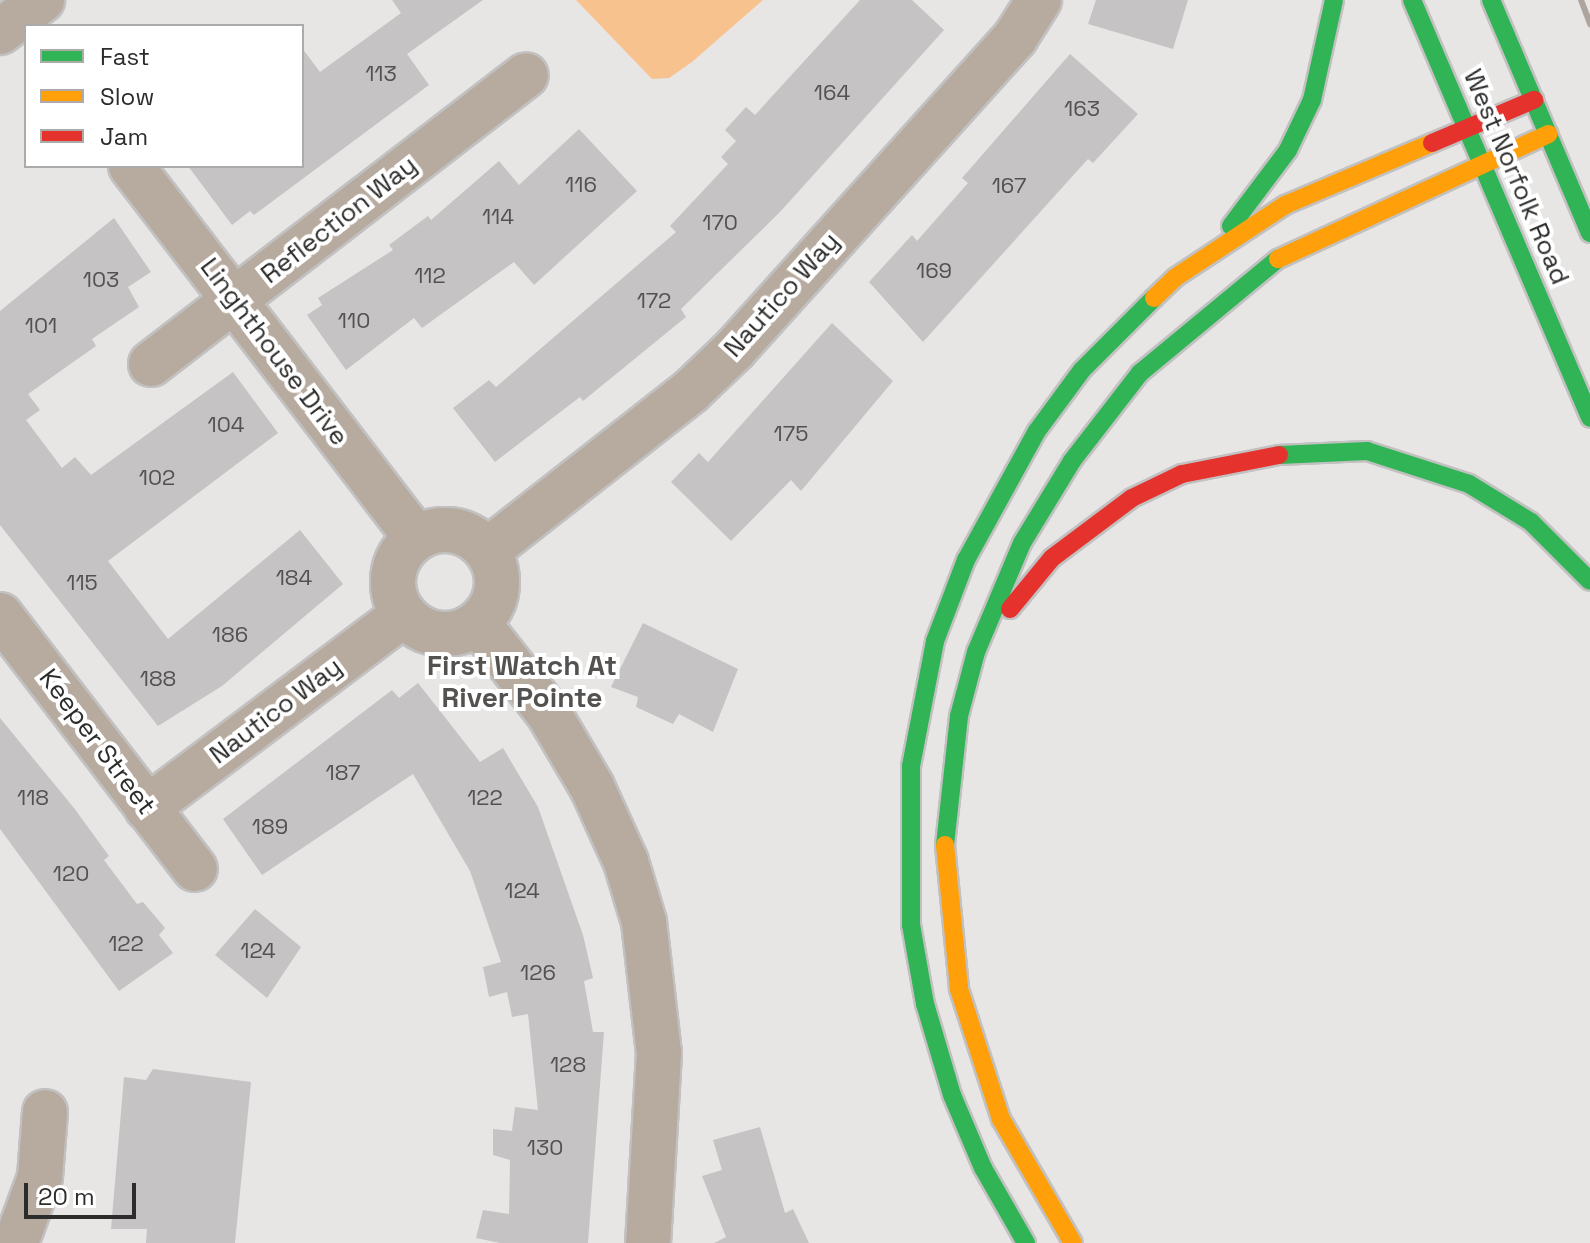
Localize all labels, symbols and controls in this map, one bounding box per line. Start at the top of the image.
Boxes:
legend [24,24,304,168]
text: Fast [100,41,150,72]
house number: 113 [365,61,397,87]
street label: West Norfolk Road [1457,65,1575,289]
house number: 164 [814,80,850,106]
text: Slow [100,81,154,112]
house number: 163 [1064,96,1100,122]
text: Jam [100,121,148,152]
street label: Reflection Way [255,150,423,290]
house number: 116 [565,172,597,198]
house number: 167 [992,173,1026,199]
house number: 114 [482,204,514,230]
house number: 170 [702,210,738,236]
street label: Nautico Way [718,226,846,364]
street label: Linghthouse Drive [193,252,355,452]
house number: 169 [916,258,952,284]
house number: 112 [414,263,446,289]
house number: 103 [83,267,119,293]
house number: 172 [637,288,671,314]
house number: 110 [338,308,370,334]
house number: 101 [25,313,57,339]
house number: 104 [207,412,245,438]
house number: 175 [774,421,808,447]
house number: 102 [139,465,175,491]
house number: 184 [276,565,312,591]
house number: 115 [66,570,98,596]
house number: 186 [212,622,248,648]
district label: First Watch At River Pointe [427,648,617,714]
street label: Nautico Way [204,651,348,771]
street label: Keeper Street [32,663,162,821]
house number: 188 [140,666,176,692]
house number: 187 [325,760,361,786]
house number: 118 [17,785,49,811]
house number: 122 [467,785,503,811]
house number: 189 [252,814,288,840]
house number: 120 [53,861,89,887]
house number: 124 [504,878,540,904]
house number: 122 [108,931,144,957]
house number: 124 [240,938,276,964]
house number: 126 [520,960,556,986]
house number: 128 [550,1052,586,1078]
house number: 130 [527,1135,563,1161]
scale bar [28,1167,140,1217]
text: 20 m [38,1181,95,1212]

